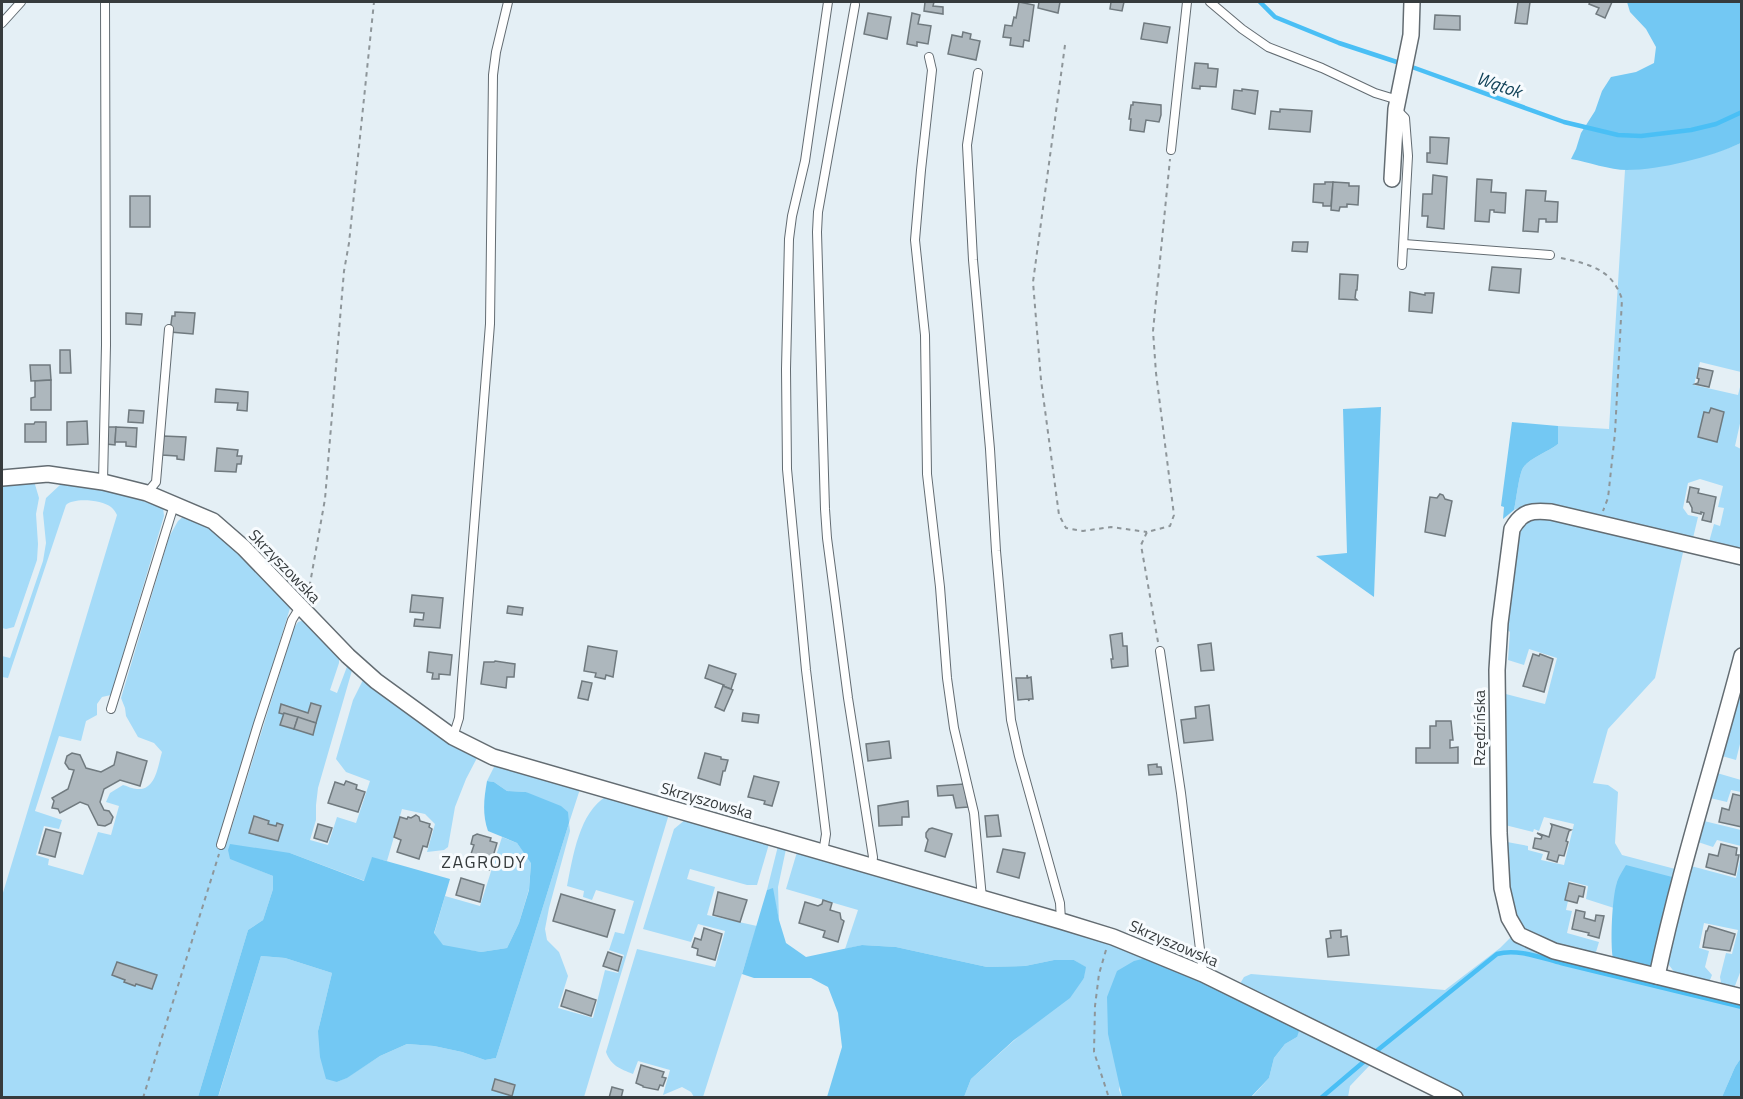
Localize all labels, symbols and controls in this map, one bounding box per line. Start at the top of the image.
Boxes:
water label: Wątok [1473,64,1527,105]
street label: Skrzyszowska [243,523,327,609]
street label: Rzędzińska [1467,690,1491,766]
street label: Skrzyszowska [658,775,756,825]
district label: ZAGRODY [441,848,527,875]
street label: Skrzyszowska [1126,913,1222,973]

